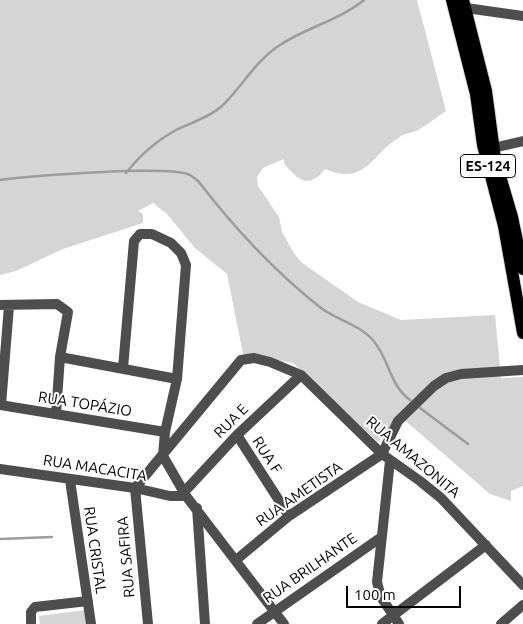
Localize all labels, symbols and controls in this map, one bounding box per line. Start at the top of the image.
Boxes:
road number: ES-124 [460,154,516,178]
street label: RUA TOPÁZIO [37,388,133,420]
street label: RUA E [210,400,252,442]
street label: RUA AMAZONITA [362,412,464,502]
street label: RUA F [248,433,286,477]
street label: RUA MACACITA [42,451,148,485]
street label: RUA AMETISTA [252,458,346,530]
street label: RUA CRISTAL [80,505,110,595]
street label: RUA SAFIRA [113,516,139,598]
street label: RUA BRILHANTE [259,529,361,607]
scale bar [348,576,463,608]
text: 100 m [354,586,396,603]

